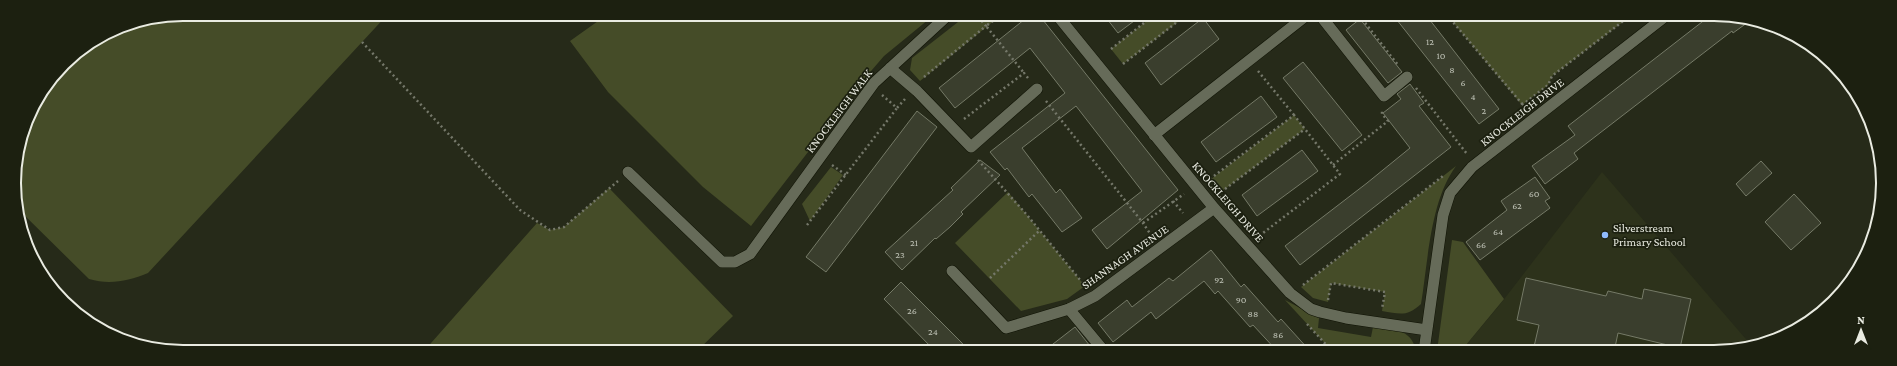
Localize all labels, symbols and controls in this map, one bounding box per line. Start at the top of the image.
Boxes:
house number: 12 [1426,36,1434,47]
house number: 10 [1437,50,1446,61]
house number: 8 [1449,64,1455,75]
street label: KNOCKLEIGH WALK [803,66,875,156]
street label: KNOCKLEIGH DRIVE [1477,75,1567,149]
house number: 6 [1460,77,1466,88]
house number: 4 [1470,91,1476,102]
house number: 2 [1482,105,1487,116]
street label: KNOCKLEIGH DRIVE [1189,159,1267,246]
house number: 60 [1529,188,1540,199]
house number: 62 [1512,200,1522,211]
place label: Silverstream Primary School [1613,221,1686,249]
street label: SHANNAGH AVENUE [1079,222,1171,292]
house number: 64 [1493,226,1503,237]
marker: Silverstream Primary School [1600,230,1610,240]
house number: 21 [910,237,918,248]
house number: 66 [1476,239,1486,250]
house number: 23 [895,249,905,260]
house number: 92 [1214,274,1224,285]
house number: 90 [1236,294,1247,305]
house number: 26 [907,305,917,316]
house number: 88 [1248,308,1258,319]
north arrow [1841,310,1881,350]
text: N [1857,314,1865,326]
house number: 24 [928,326,938,337]
house number: 86 [1273,329,1283,340]

